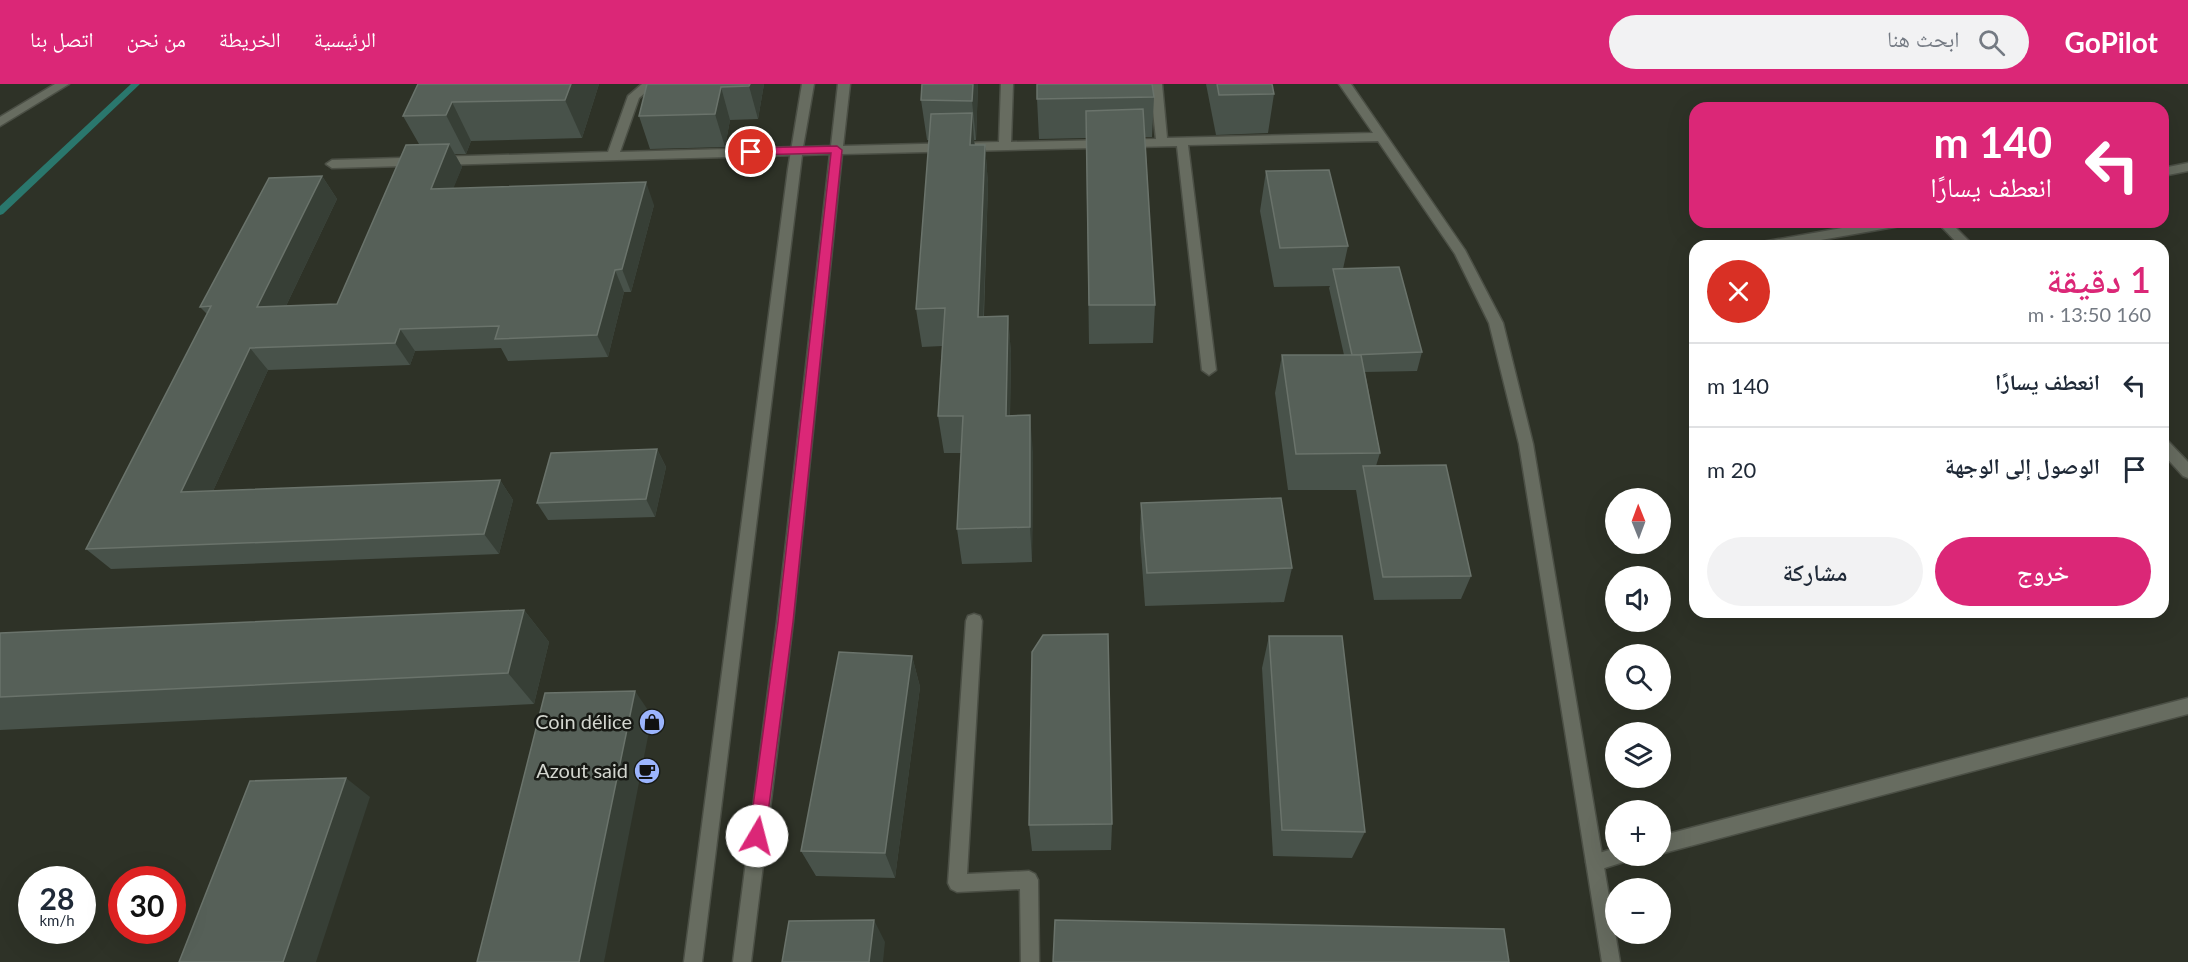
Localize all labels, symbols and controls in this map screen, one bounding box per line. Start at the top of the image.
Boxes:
search box [1609,15,2029,69]
text: ابحث هنا [1887,25,1960,52]
text: GoPilot [2065,25,2158,59]
text: اتصل بنا [30,26,94,51]
text: من نحن [127,26,186,51]
text: الخريطة [219,26,281,51]
text: الرئيسية [314,26,376,51]
icon: search [1975,26,2008,59]
text: 140 m [1934,117,2052,167]
pin [725,126,776,177]
icon: left [2073,126,2151,204]
icon: arrive [734,135,767,168]
text: انعطف يسارًا [1930,170,2052,203]
text: 1 دقيقة [2046,257,2151,301]
button: close [1707,260,1770,323]
text: 160 m · 13:50 [2028,302,2151,326]
text: انعطف يسارًا [1995,368,2100,395]
icon: left [2118,369,2151,402]
text: 140 m [1707,372,1769,399]
text: الوصول إلى الوجهة [1945,452,2100,479]
icon: arrive [2118,453,2151,486]
text: 20 m [1707,456,1756,483]
north arrow [1605,488,1671,554]
map controls [1605,488,1671,944]
button: مشاركة [1707,537,1923,606]
button: خروج [1935,537,2151,606]
button: sound [1605,566,1671,632]
button: search [1605,644,1671,710]
shop icon: Coin délice [637,707,667,737]
place label: Coin délice [535,709,632,733]
button: layers [1605,722,1671,788]
cafe icon: Azout said [632,756,662,786]
place label: Azout said [536,758,628,782]
button: + [1605,800,1671,866]
position arrow [725,804,789,868]
speed limit sign: 30 [108,866,186,944]
button: − [1605,878,1671,944]
text: 28 [40,880,74,916]
text: km/h [39,911,75,929]

